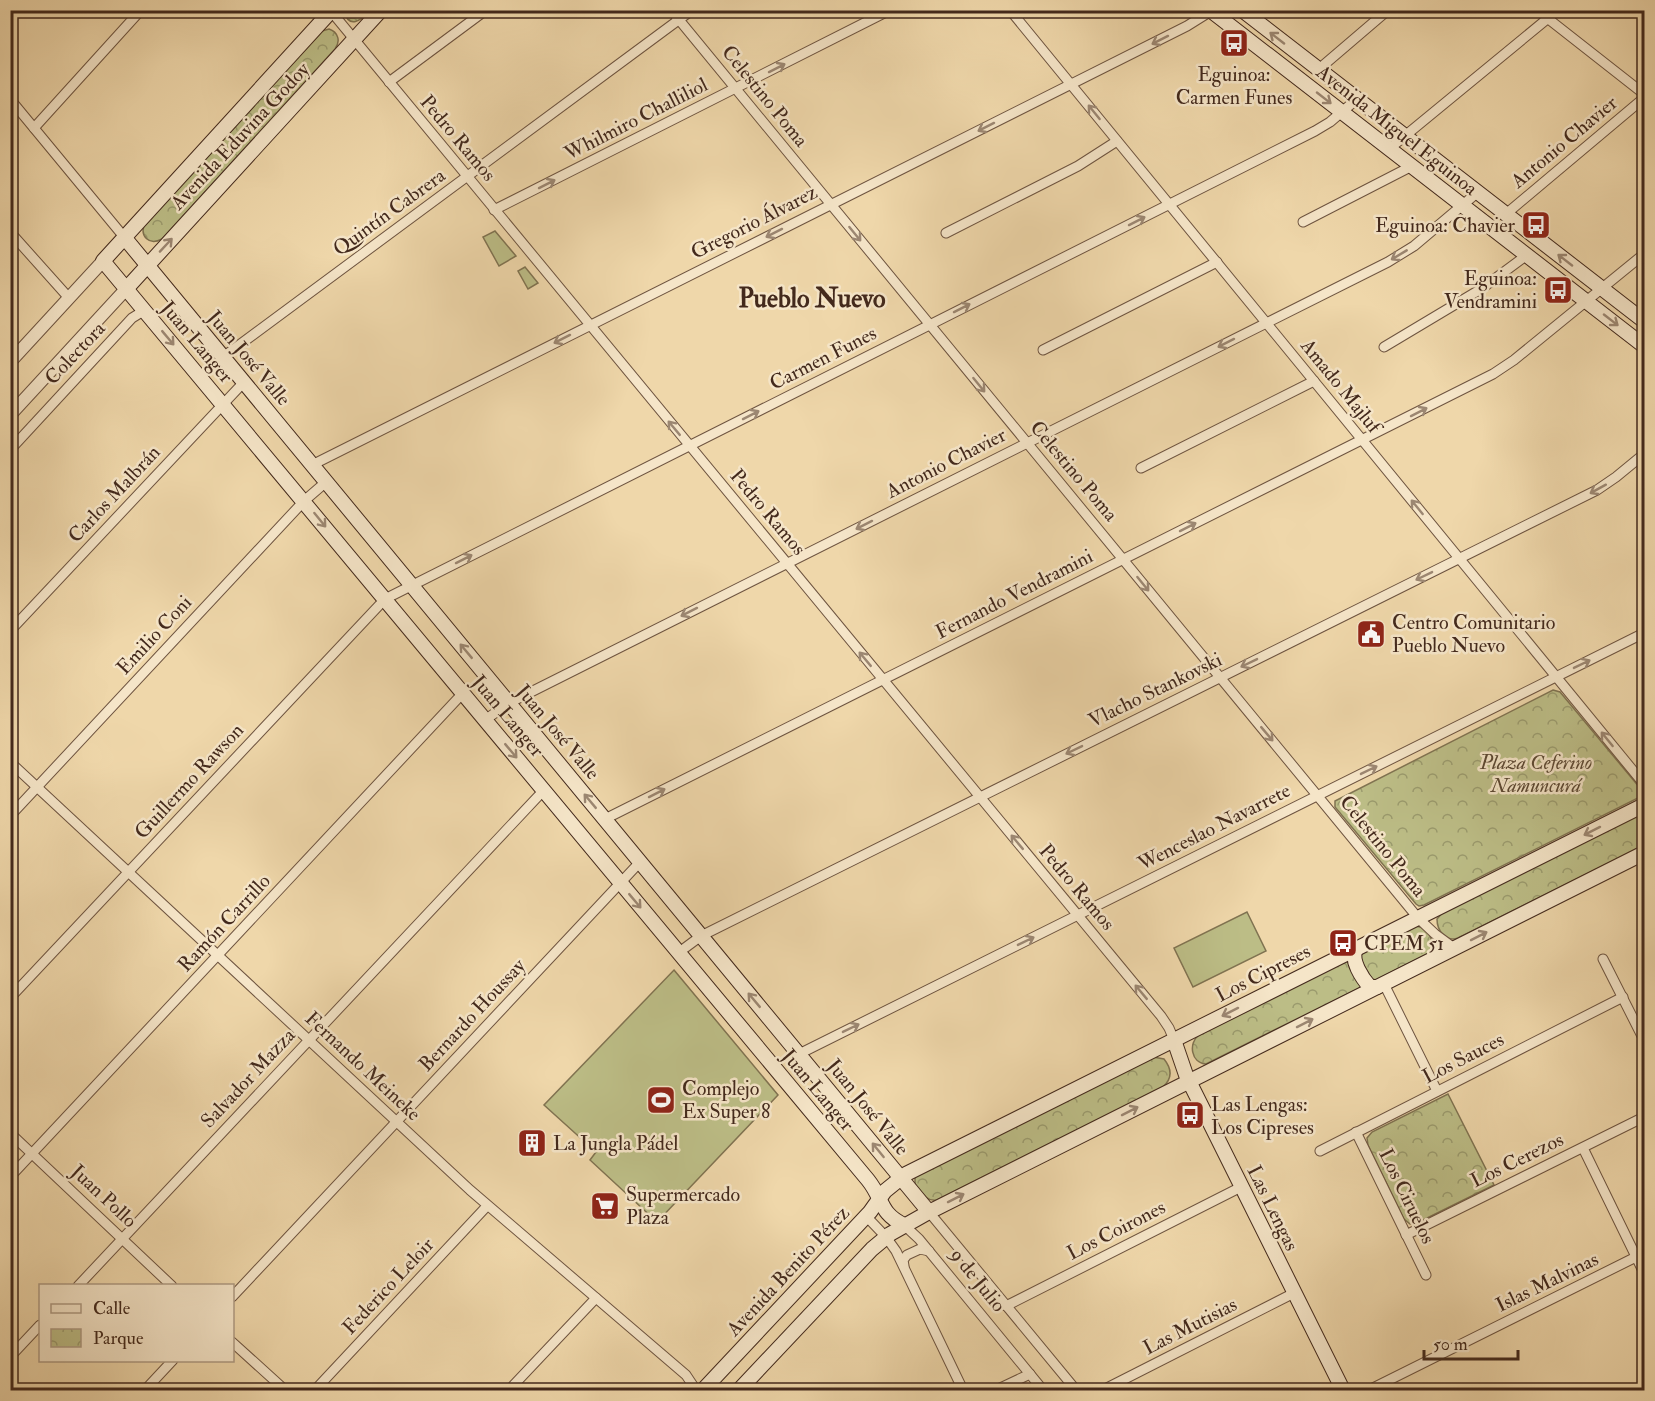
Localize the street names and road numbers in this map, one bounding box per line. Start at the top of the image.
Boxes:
street label: Celestino Poma [716,40,814,153]
street label: Avenida Eduvina Godoy [164,56,316,216]
street label: Avenida Miguel Eguinoa [1311,59,1483,201]
street label: Whilmiro Challiliol [559,72,712,166]
street label: Pedro Ramos [415,90,501,186]
street label: Antonio Chavier [1505,90,1623,194]
street label: Quintín Cabrera [328,162,451,261]
street label: Gregorio Álvarez [686,178,822,265]
street label: Juan Langer [155,295,239,389]
street label: Juan José Valle [201,304,296,411]
street label: Colectora [39,316,111,390]
street label: Carmen Funes [765,320,881,396]
street label: Amado Majluf [1295,333,1389,441]
street label: Celestino Poma [1025,416,1124,527]
street label: Antonio Chavier [881,422,1011,504]
street label: Carlos Malbrán [63,440,165,548]
street label: Pedro Ramos [725,464,811,560]
street label: Fernando Vendramini [931,543,1097,645]
street label: Emilio Coni [111,590,197,680]
street label: Vlacho Stankovski [1084,647,1226,733]
street label: Juan Langer [466,669,550,763]
street label: Juan José Valle [510,678,605,785]
street label: Guillermo Rawson [129,718,249,844]
street label: Wenceslao Navarrete [1133,778,1294,877]
street label: Celestino Poma [1334,790,1432,903]
street label: Pedro Ramos [1034,839,1120,935]
street label: Ramón Carrillo [172,869,276,977]
street label: Los Cipreses [1211,938,1315,1008]
street label: Bernardo Houssay [413,953,531,1077]
street label: Fernando Meineke [300,1006,426,1126]
street label: Salvador Mazza [195,1022,301,1133]
street label: Los Sauces [1418,1027,1508,1089]
street label: Juan Langer [776,1043,860,1137]
street label: Juan José Valle [821,1053,914,1160]
street label: Los Cerezos [1466,1127,1568,1193]
street label: Los Ciruelos [1373,1144,1441,1248]
street label: Juan Pollo [65,1158,142,1233]
street label: Las Lengas [1242,1161,1304,1255]
street label: Los Coirones [1062,1194,1170,1266]
street label: Avenida Benito Pérez [721,1200,855,1342]
street label: Federico Leloir [337,1232,440,1340]
street label: 9 de Julio [943,1241,1011,1317]
street label: Islas Malvinas [1492,1246,1603,1318]
street label: Las Mutisias [1139,1292,1241,1360]

